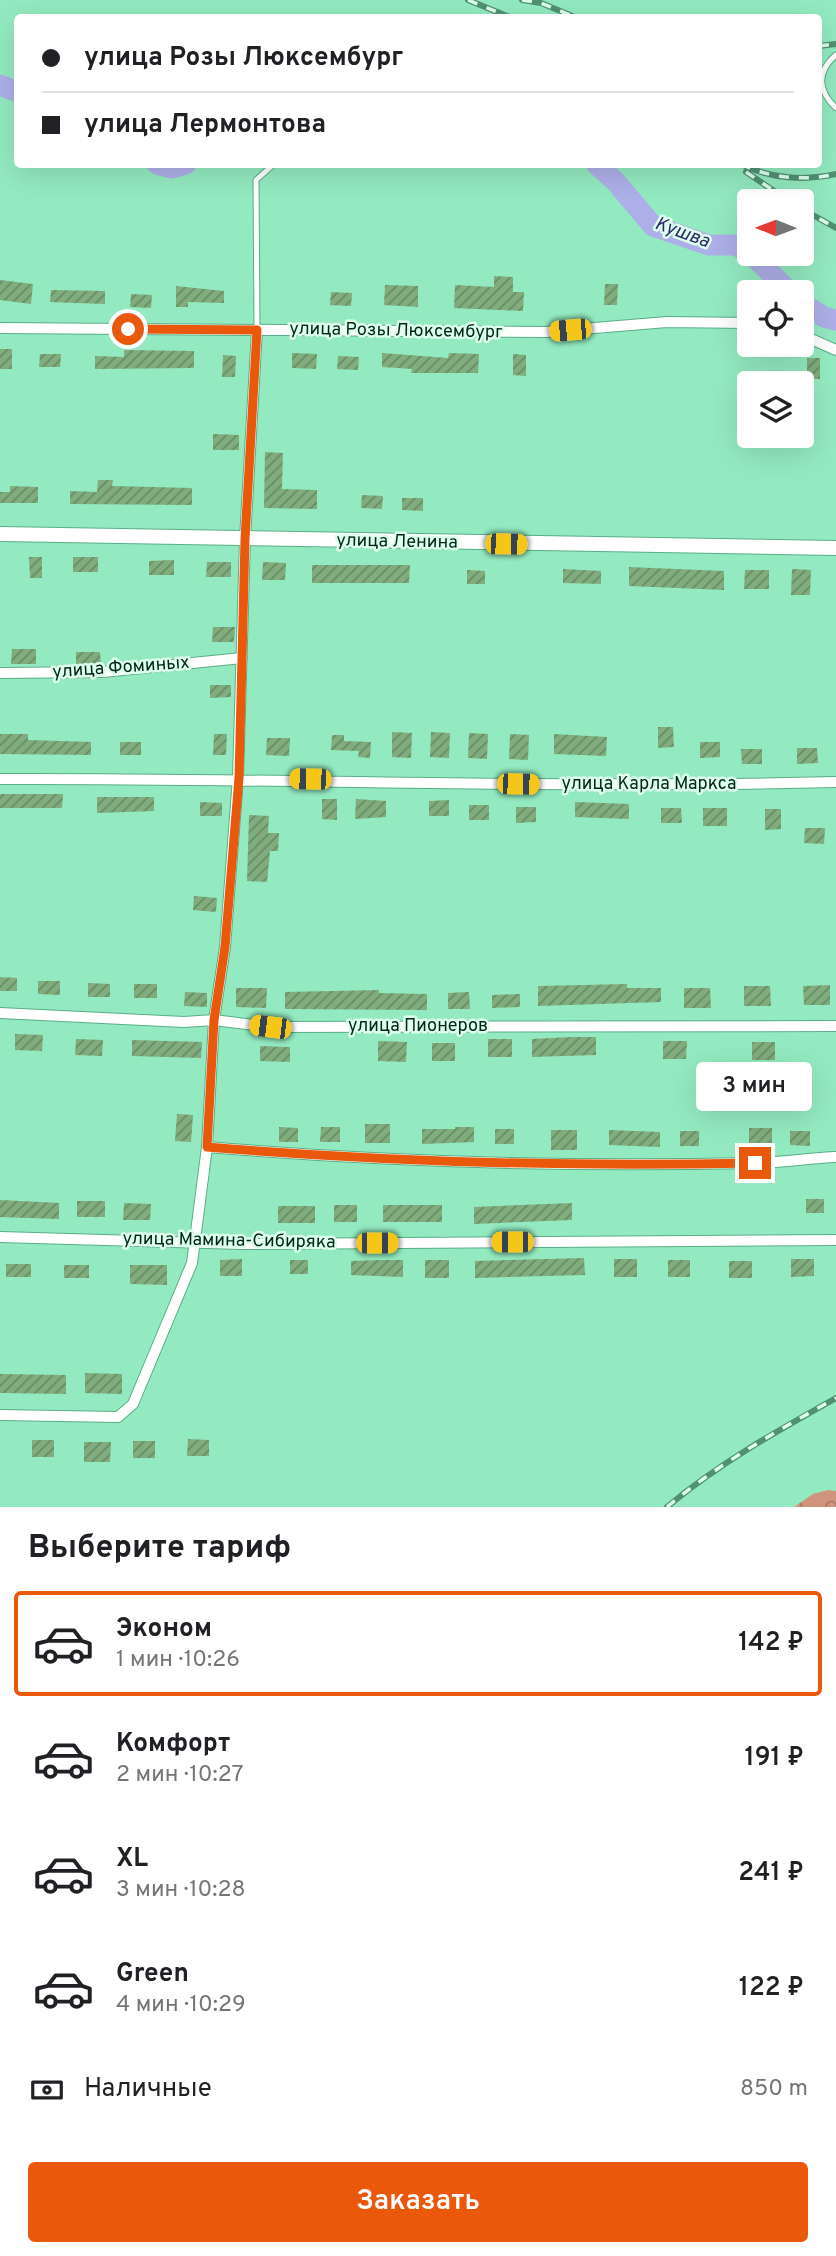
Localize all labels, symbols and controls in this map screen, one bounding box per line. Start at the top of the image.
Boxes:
text: улица Розы Люксембург [84,42,403,75]
text: улица Лермонтова [84,109,326,142]
north arrow [737,189,814,266]
map controls [737,189,814,448]
water label: Кушва [651,212,713,254]
button: locate [737,280,814,357]
route start [112,313,144,345]
street label: улица Розы Люксембург [289,318,503,344]
car [549,318,592,342]
button: layers [737,371,814,448]
street label: улица Ленина [336,529,458,555]
car [485,533,528,555]
street label: улица Фоминых [52,652,190,684]
car [289,768,332,790]
car [497,773,540,795]
street label: улица Карла Маркса [562,773,736,796]
car [248,1014,293,1040]
street label: улица Пионеров [348,1015,488,1038]
callout: 3 мин [697,1062,813,1110]
text: 3 мин [722,1072,786,1101]
route end [739,1147,771,1179]
street label: улица Мамина-Сибиряка [122,1228,336,1254]
car [492,1232,534,1253]
car [357,1233,399,1254]
text: Выберите тариф [28,1529,291,1569]
icon: car [32,1612,95,1675]
text: Эконом [116,1613,212,1646]
text: 142 ₽ [738,1627,804,1660]
text: 1 мин · 10:26 [116,1646,240,1675]
icon: car [32,1727,95,1790]
text: Комфорт [116,1728,230,1761]
text: 191 ₽ [745,1742,804,1775]
text: 2 мин · 10:27 [116,1761,244,1790]
icon: car [32,1842,95,1905]
text: XL [116,1843,148,1876]
text: 241 ₽ [738,1857,804,1890]
text: 3 мин · 10:28 [116,1876,246,1905]
icon: car [32,1957,95,2020]
text: Green [116,1958,189,1991]
text: 122 ₽ [739,1972,804,2005]
text: 4 мин · 10:29 [116,1991,246,2020]
icon: cash [28,2071,66,2109]
text: Наличные [84,2073,212,2106]
text: 850 m [740,2075,808,2104]
button: Заказать [28,2162,808,2242]

